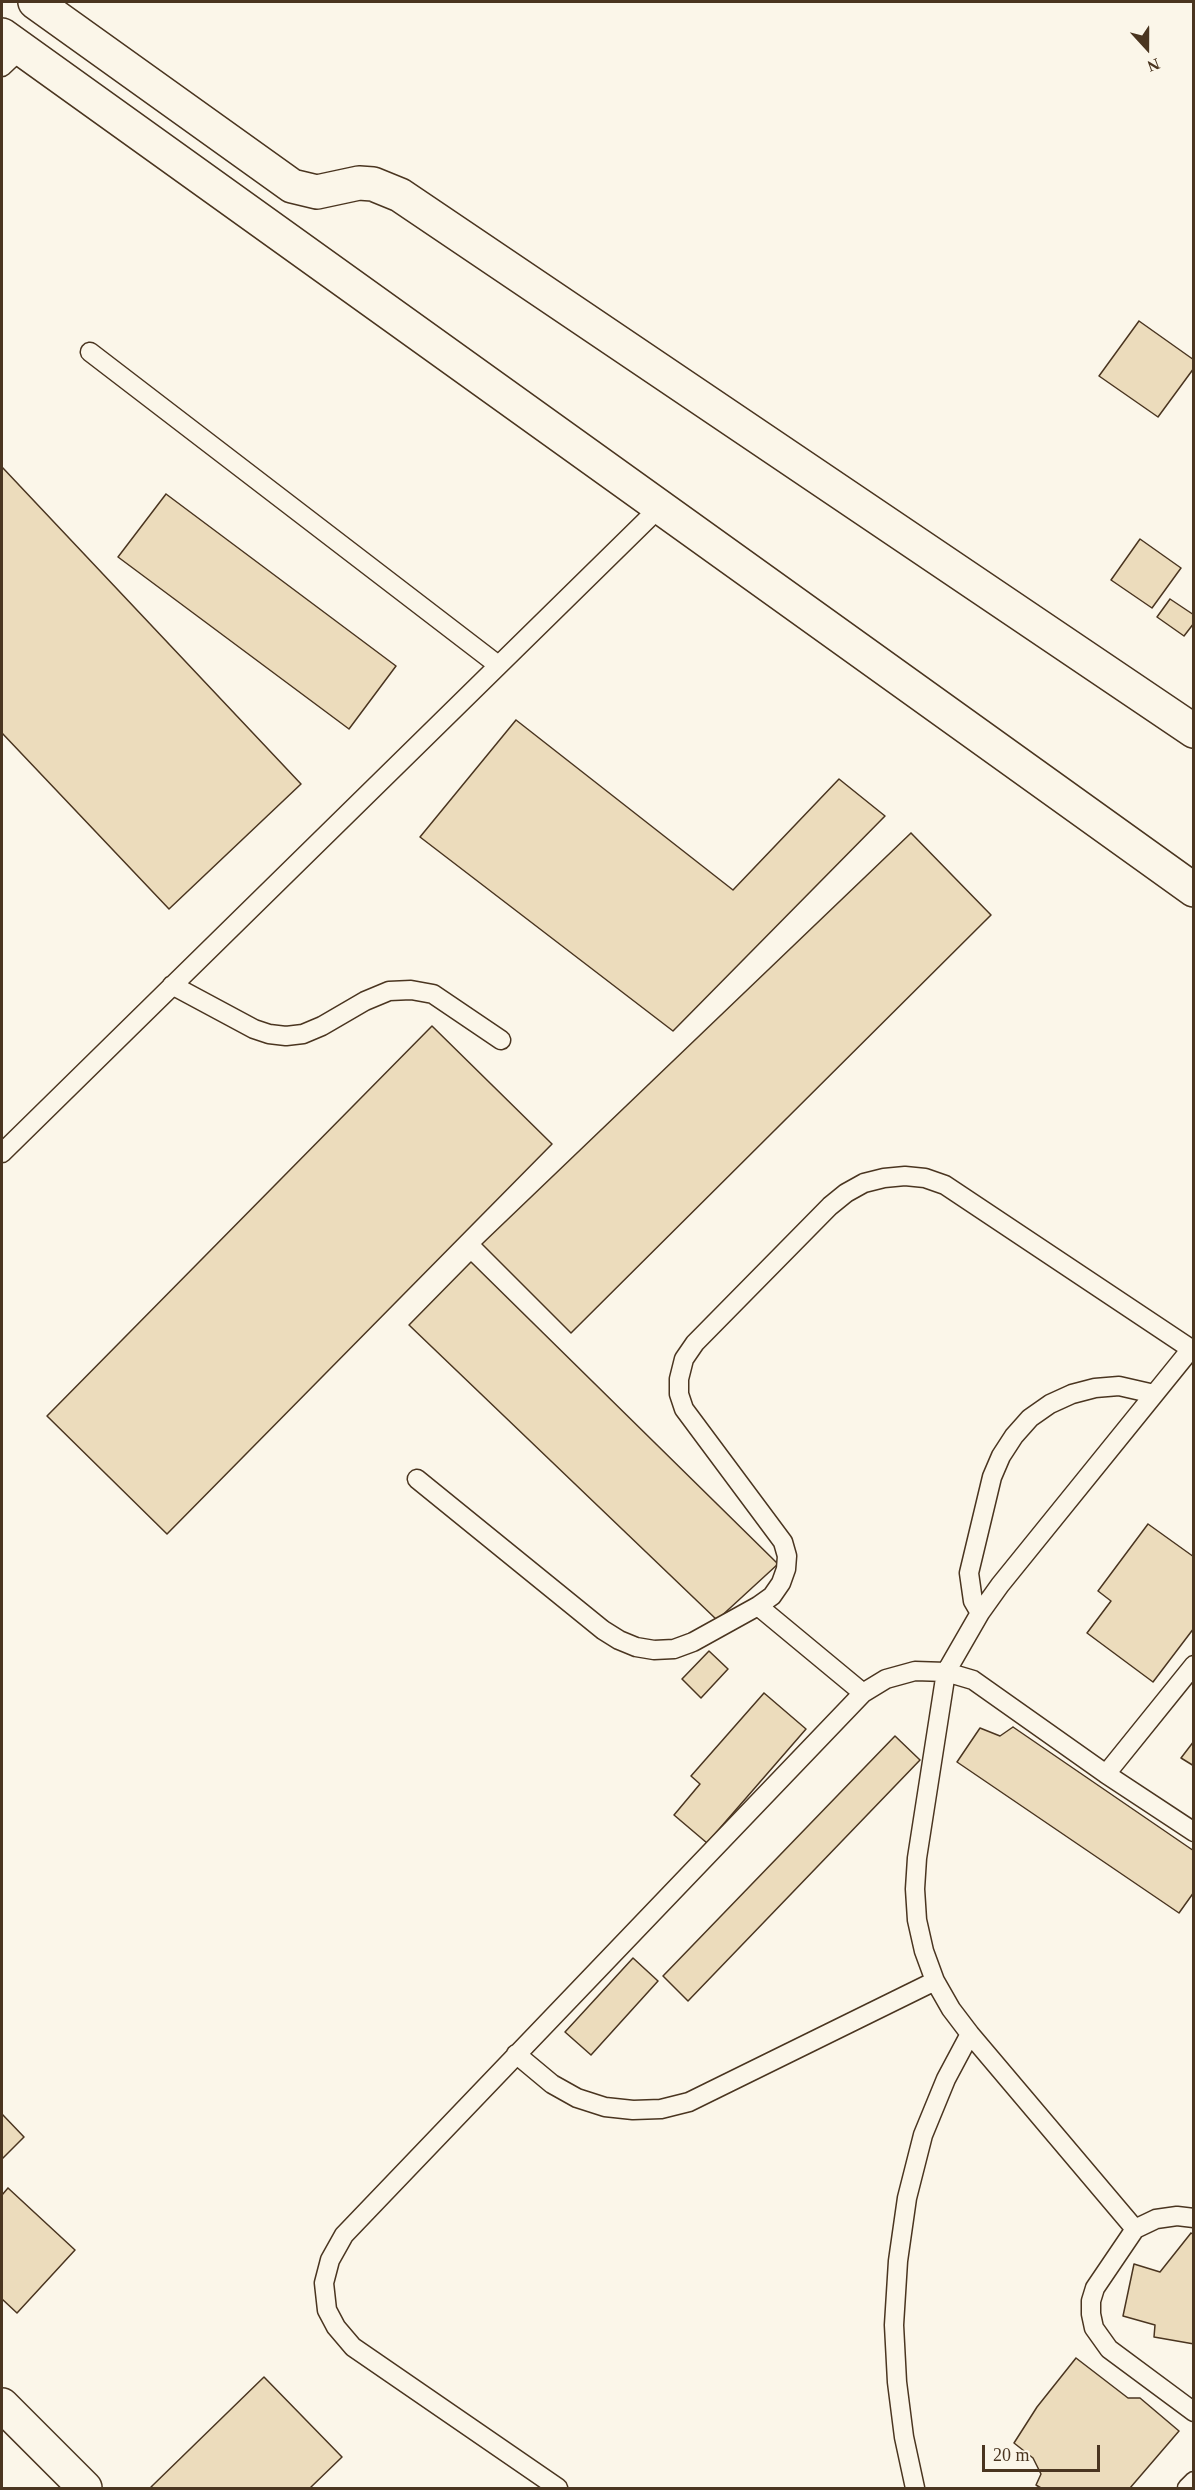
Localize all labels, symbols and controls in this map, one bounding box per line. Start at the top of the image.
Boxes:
north arrow [1117,18,1177,78]
text: N [1145,55,1162,75]
scale bar [985,2433,1104,2471]
text: 20 m [993,2445,1030,2465]

